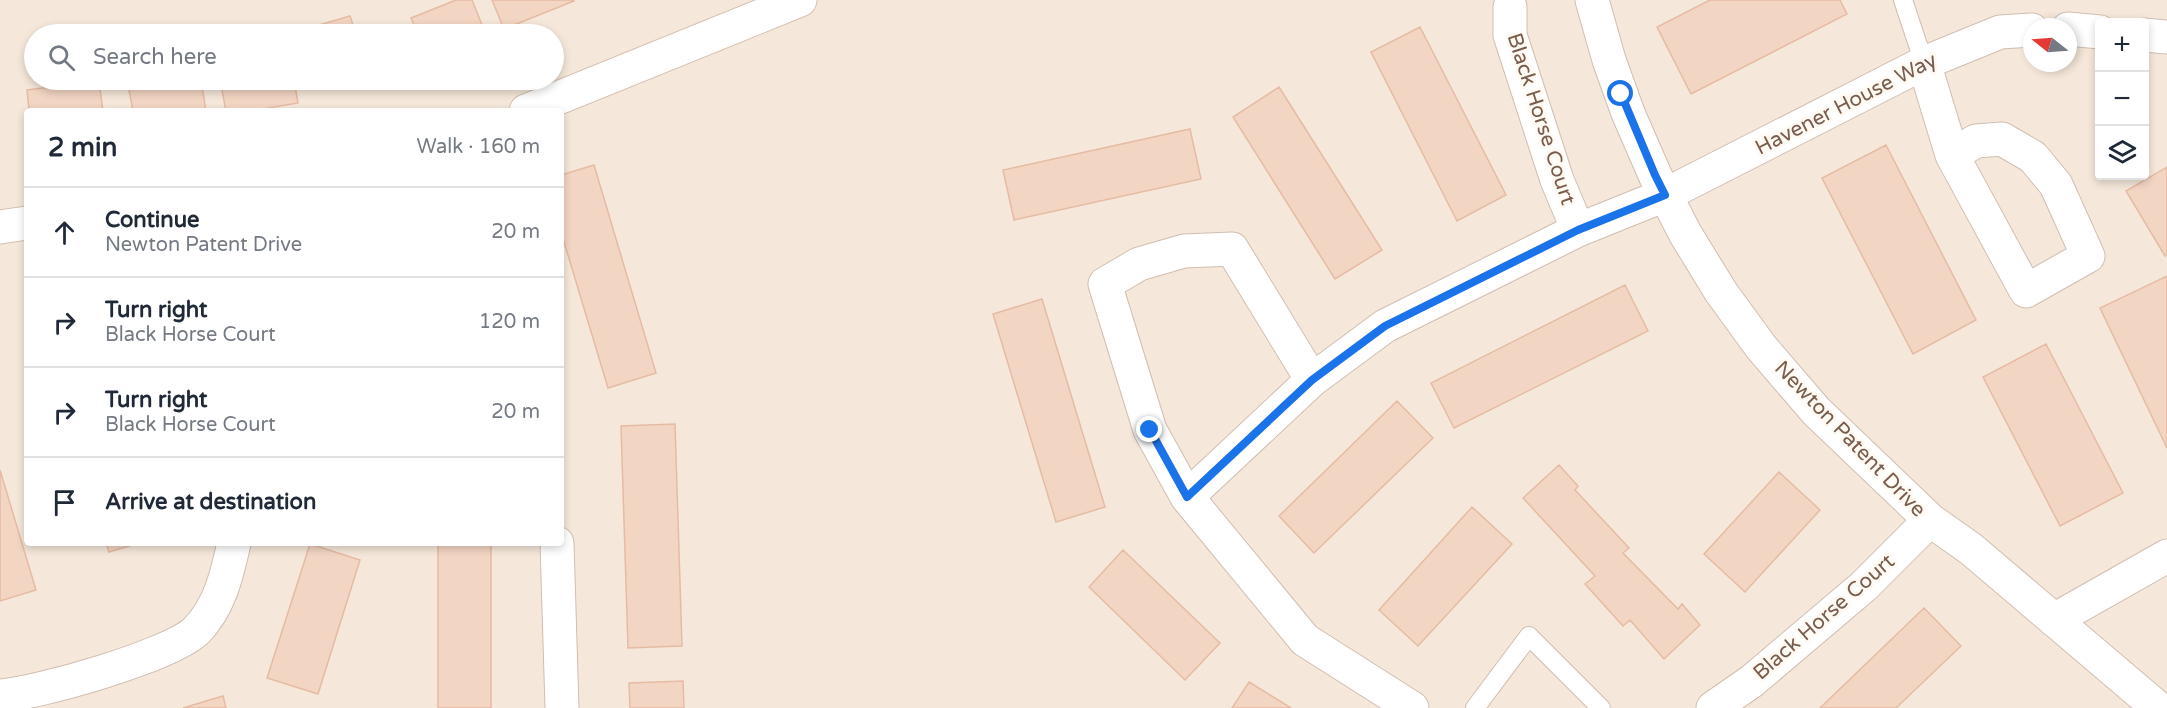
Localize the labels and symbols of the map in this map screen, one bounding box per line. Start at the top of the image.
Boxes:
north arrow [2023,18,2077,72]
street label: Black Horse Court [1501,30,1581,208]
street label: Havener House Way [1751,47,1941,161]
route start [1607,80,1633,106]
street label: Newton Patent Drive [1769,356,1931,522]
route end [1136,416,1162,442]
street label: Black Horse Court [1748,549,1900,685]

